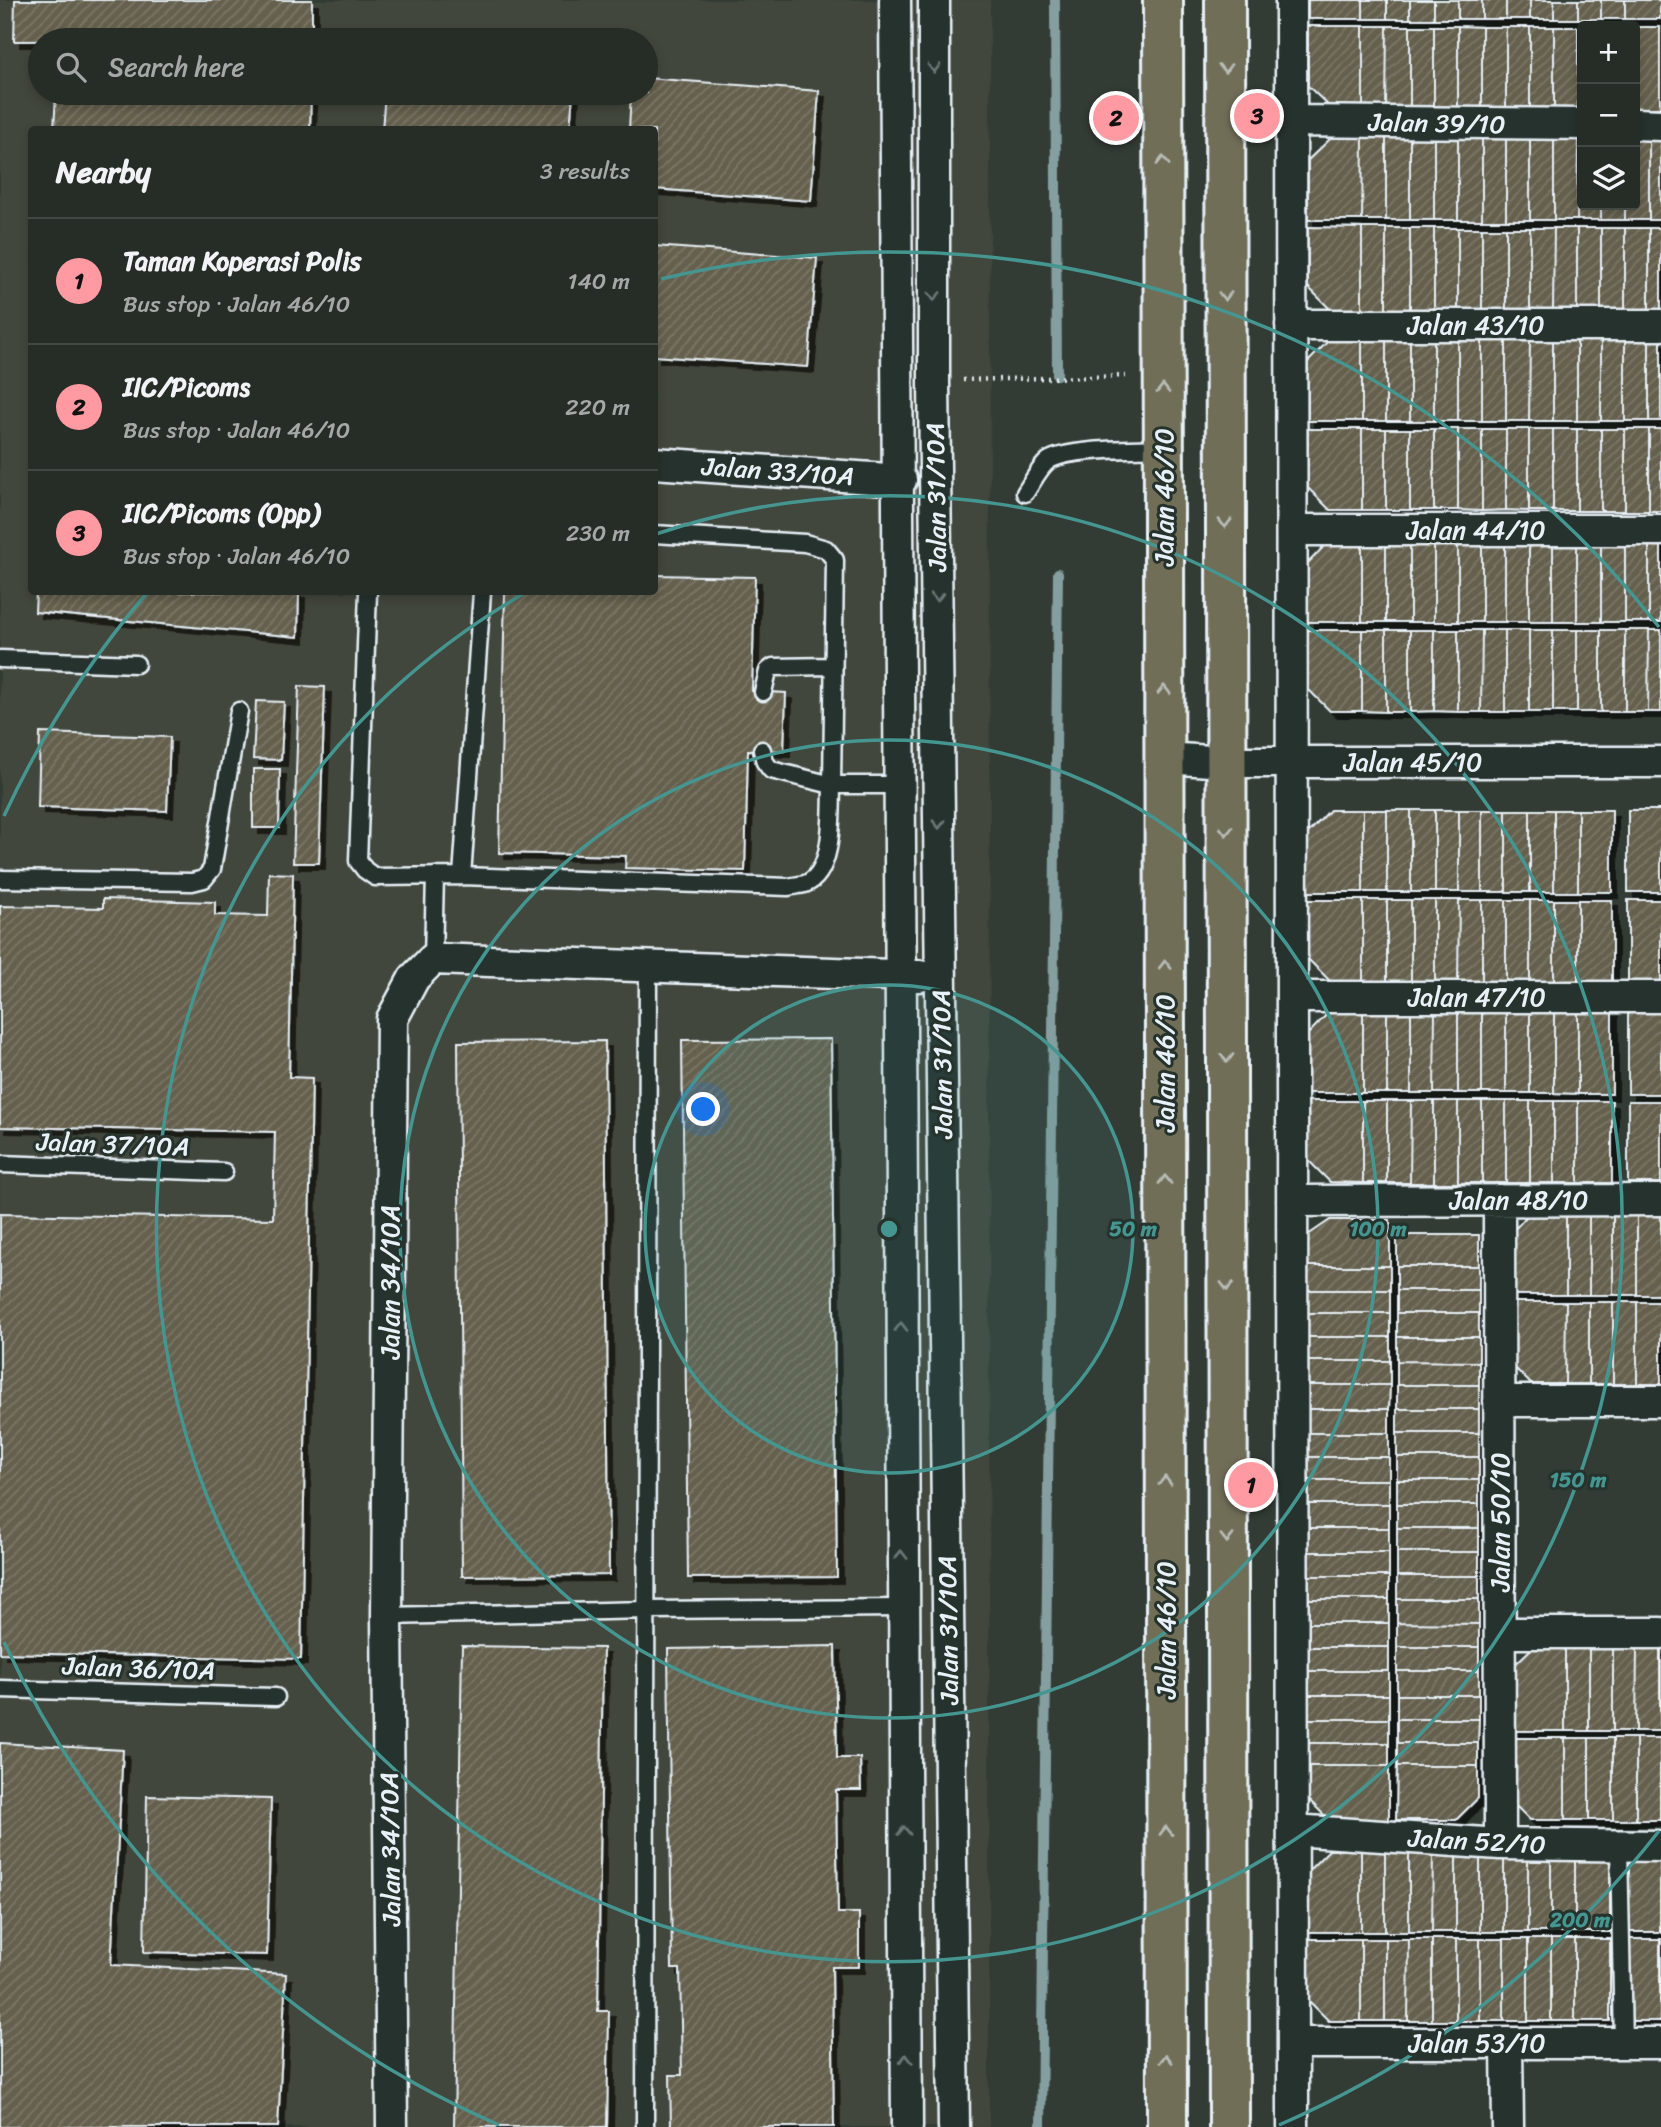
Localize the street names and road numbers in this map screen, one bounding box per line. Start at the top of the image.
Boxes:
street label: Jalan 39/10 [1367,99,1506,147]
street label: Jalan 43/10 [1406,302,1545,348]
street label: Jalan 31/10A [912,422,960,573]
street label: Jalan 46/10 [1141,428,1187,567]
street label: Jalan 33/10A [699,443,856,499]
street label: Jalan 44/10 [1405,507,1546,553]
street label: Jalan 45/10 [1342,739,1483,785]
street label: Jalan 47/10 [1407,974,1546,1020]
street label: Jalan 31/10A [918,989,966,1140]
street label: Jalan 46/10 [1142,994,1188,1133]
street label: Jalan 37/10A [35,1118,190,1170]
street label: Jalan 48/10 [1449,1177,1588,1223]
street label: Jalan 34/10A [367,1205,413,1360]
street label: Jalan 50/10 [1477,1452,1523,1593]
street label: Jalan 31/10A [924,1555,972,1706]
street label: Jalan 46/10 [1143,1561,1189,1700]
street label: Jalan 36/10A [61,1642,216,1694]
street label: Jalan 34/10A [366,1771,414,1928]
street label: Jalan 52/10 [1406,1814,1547,1868]
street label: Jalan 53/10 [1407,2020,1546,2066]

